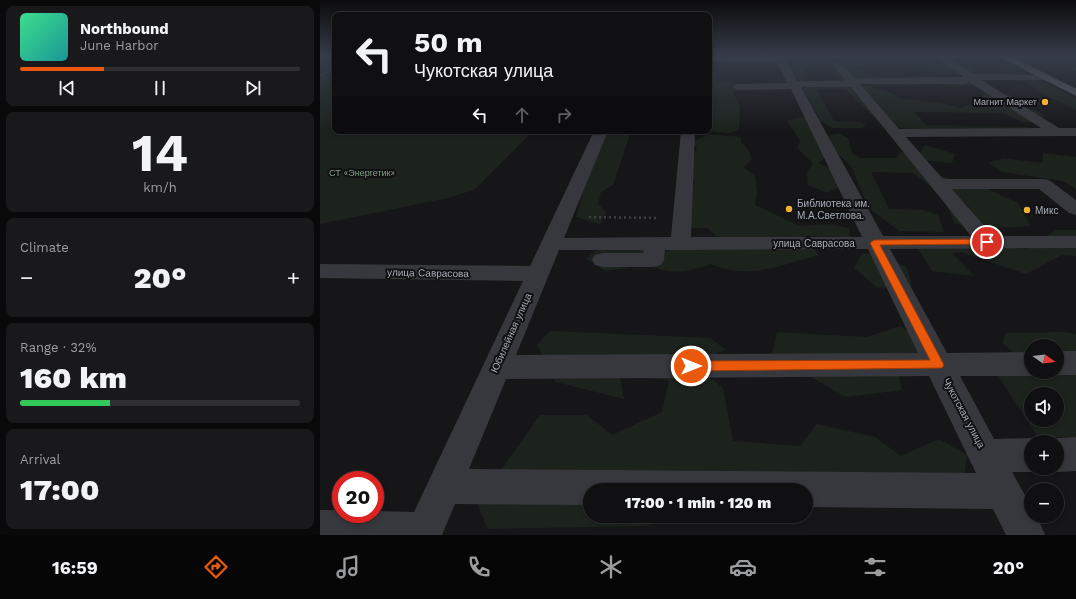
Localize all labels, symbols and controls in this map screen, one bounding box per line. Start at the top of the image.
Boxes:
text: Northbound [80,20,169,38]
text: 50 m [414,26,483,59]
icon: left [348,28,400,80]
text: June Harbor [80,38,159,53]
text: Чукотская улица [414,60,553,81]
icon: previous [56,77,78,99]
icon: pause [149,77,171,99]
icon: next [242,77,264,99]
place label: Магнит Маркет [973,97,1037,107]
marker: Магнит Маркет [1040,97,1050,107]
icon: left [469,104,491,126]
icon: ahead [511,104,533,126]
icon: right [553,104,575,126]
text: 14 [132,123,188,184]
park label: СТ «Энергетик» [329,168,395,178]
text: km/h [143,180,177,195]
place label: Библиотека им. М.А.Светлова. [797,198,870,221]
marker: Библиотека им. М.А.Светлова. [784,204,794,214]
marker: Микс [1022,205,1032,215]
place label: Микс [1035,205,1058,216]
pin [970,225,1004,259]
icon: arrive [976,231,998,253]
street label: улица Саврасова [773,238,855,249]
text: Climate [20,240,69,255]
text: 20° [134,260,186,295]
text: − [20,265,33,290]
text: + [287,265,300,290]
street label: улица Саврасова [387,267,469,279]
street label: Юбилейная улица [489,291,534,374]
north arrow [1024,339,1064,379]
map controls [1024,339,1064,523]
text: Range · 32% [20,340,97,355]
position arrow [670,345,712,387]
text: 160 km [20,360,127,395]
street label: Чукотская улица [941,376,987,450]
button: sound [1024,387,1064,427]
button: + [1024,435,1064,475]
text: Arrival [20,452,61,467]
speed limit sign: 20 [332,471,384,523]
text: 17:00 [20,472,100,507]
button: − [1024,483,1064,523]
text: 17:00 · 1 min · 120 m [625,494,771,512]
icon: directions [202,553,230,581]
icon: music [334,553,362,581]
icon: phone [465,553,493,581]
icon: climate [597,553,625,581]
icon: car [729,553,757,581]
icon: filters [861,553,889,581]
text: 16:59 [52,557,98,578]
text: 20° [993,557,1024,578]

